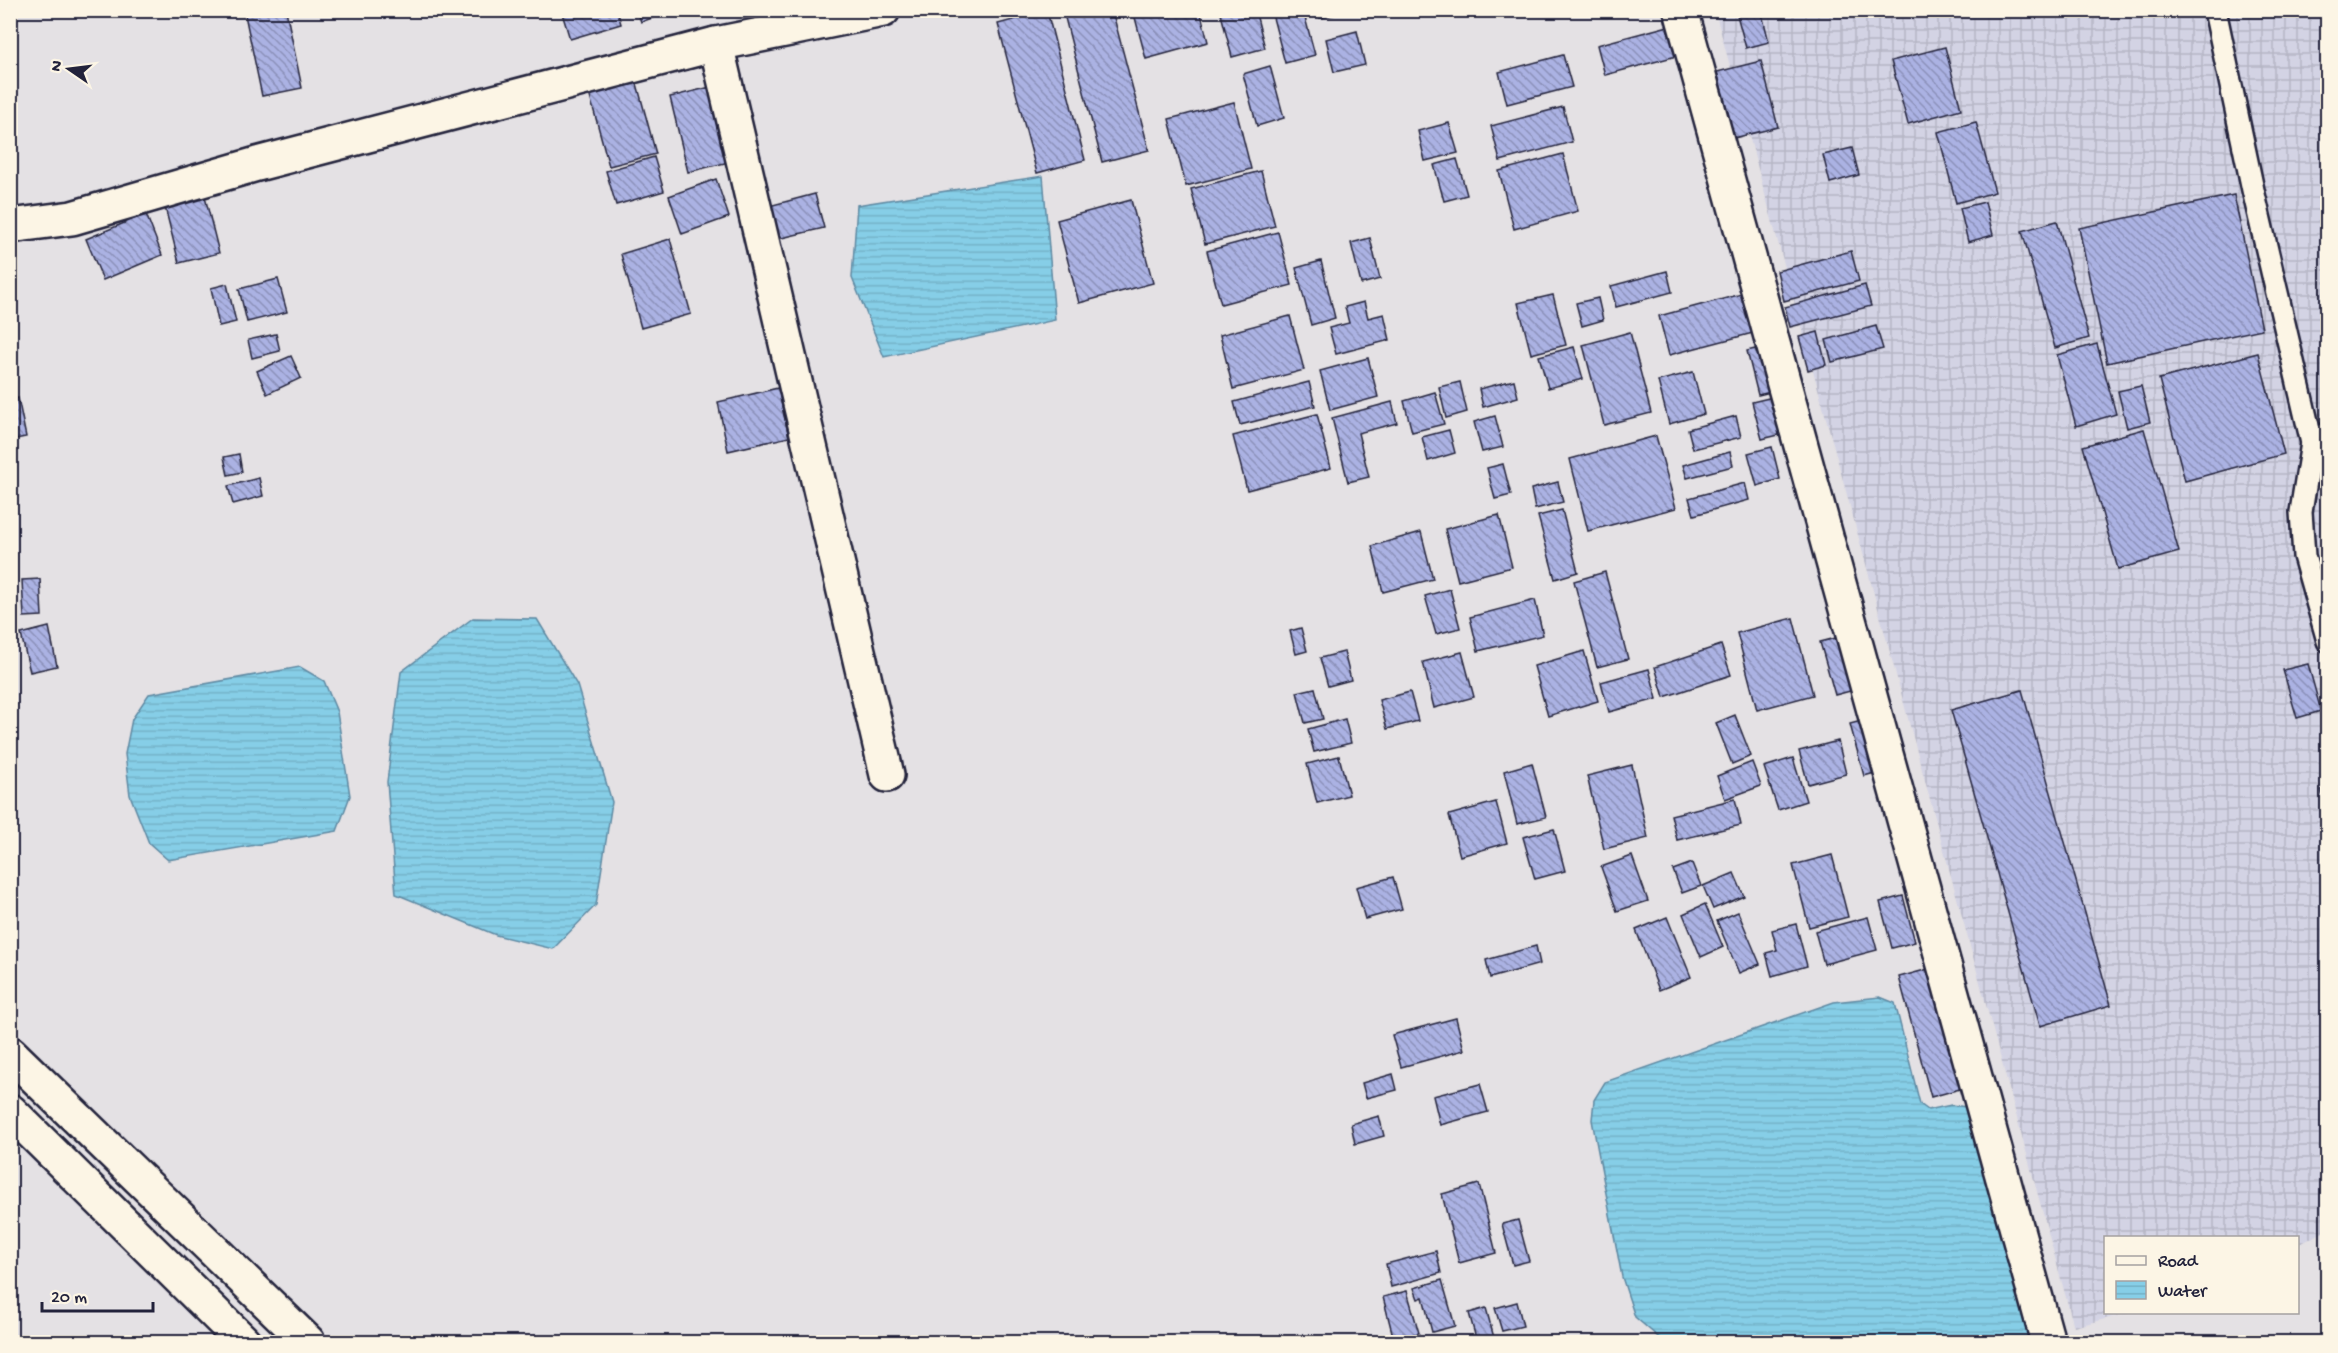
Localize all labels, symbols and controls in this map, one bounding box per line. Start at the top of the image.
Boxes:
north arrow [39,39,99,99]
text: N [47,58,68,74]
legend [2104,1236,2299,1314]
text: Road [2158,1252,2199,1273]
scale bar [42,1275,153,1313]
text: Water [2158,1282,2208,1303]
text: 20 m [51,1288,87,1309]

